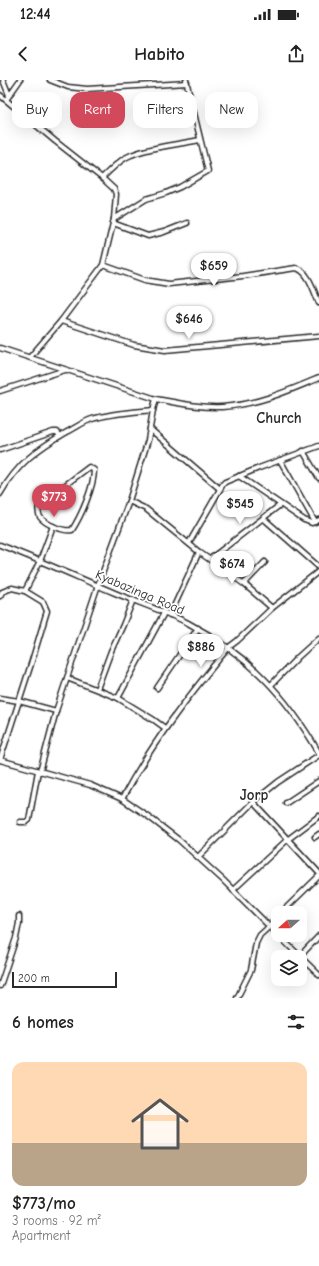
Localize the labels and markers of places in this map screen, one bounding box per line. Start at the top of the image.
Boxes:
pin: $659 [190,253,238,287]
pin: $646 [165,306,213,340]
pin: $773 [30,484,78,518]
pin: $545 [216,491,264,525]
pin: $674 [208,551,256,585]
pin: $886 [177,634,225,668]

